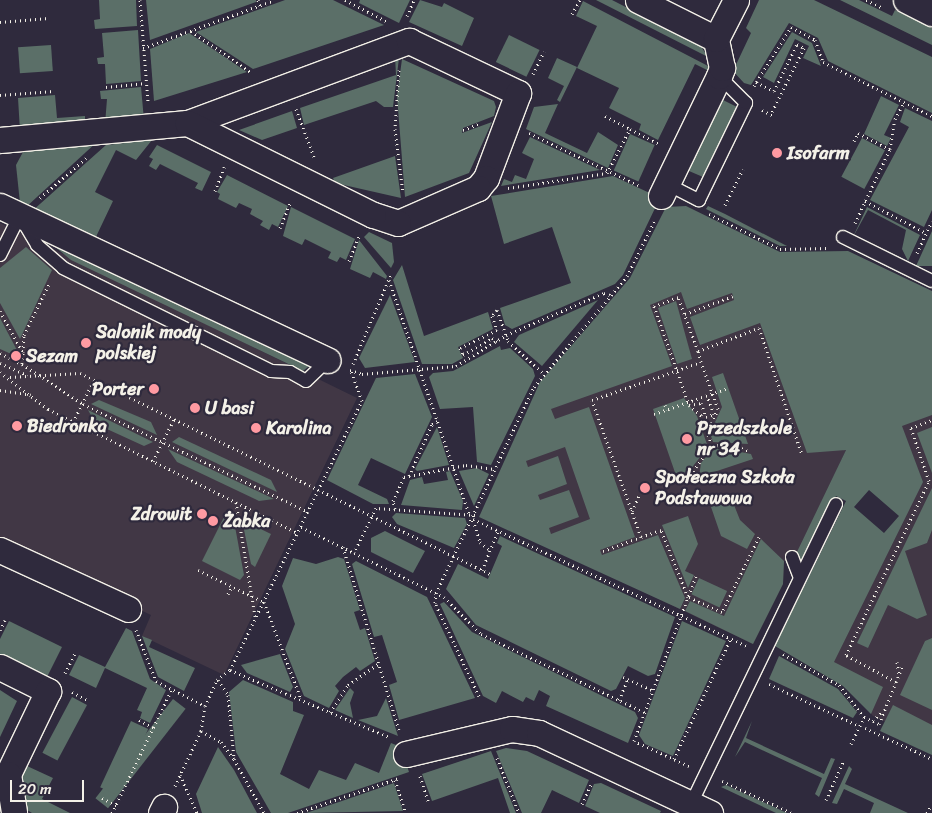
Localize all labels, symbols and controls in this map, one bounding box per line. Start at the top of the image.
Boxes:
place label: Isofarm [787,142,850,164]
marker: Isofarm [771,147,783,159]
place label: Salonik mody polskiej [96,322,201,364]
marker: Salonik mody polskiej [80,337,92,349]
place label: Sezam [26,345,78,367]
marker: Sezam [10,350,22,362]
place label: Porter [92,378,144,400]
marker: Porter [148,383,160,395]
place label: U basi [205,397,254,419]
marker: U basi [189,402,201,414]
place label: Biedronka [27,415,107,437]
place label: Karolina [266,417,331,439]
place label: Przedszkole nr 34 [697,418,792,460]
marker: Biedronka [11,420,23,432]
marker: Karolina [250,422,262,434]
marker: Przedszkole nr 34 [681,433,693,445]
place label: Społeczna Szkoła Podstawowa [655,467,795,509]
marker: Społeczna Szkoła Podstawowa [639,482,651,494]
place label: Zdrowit [131,503,192,525]
marker: Zdrowit [196,508,208,520]
place label: Żabka [223,510,270,532]
marker: Żabka [207,515,219,527]
scale bar [12,770,86,802]
text: 20 m [18,776,52,802]

